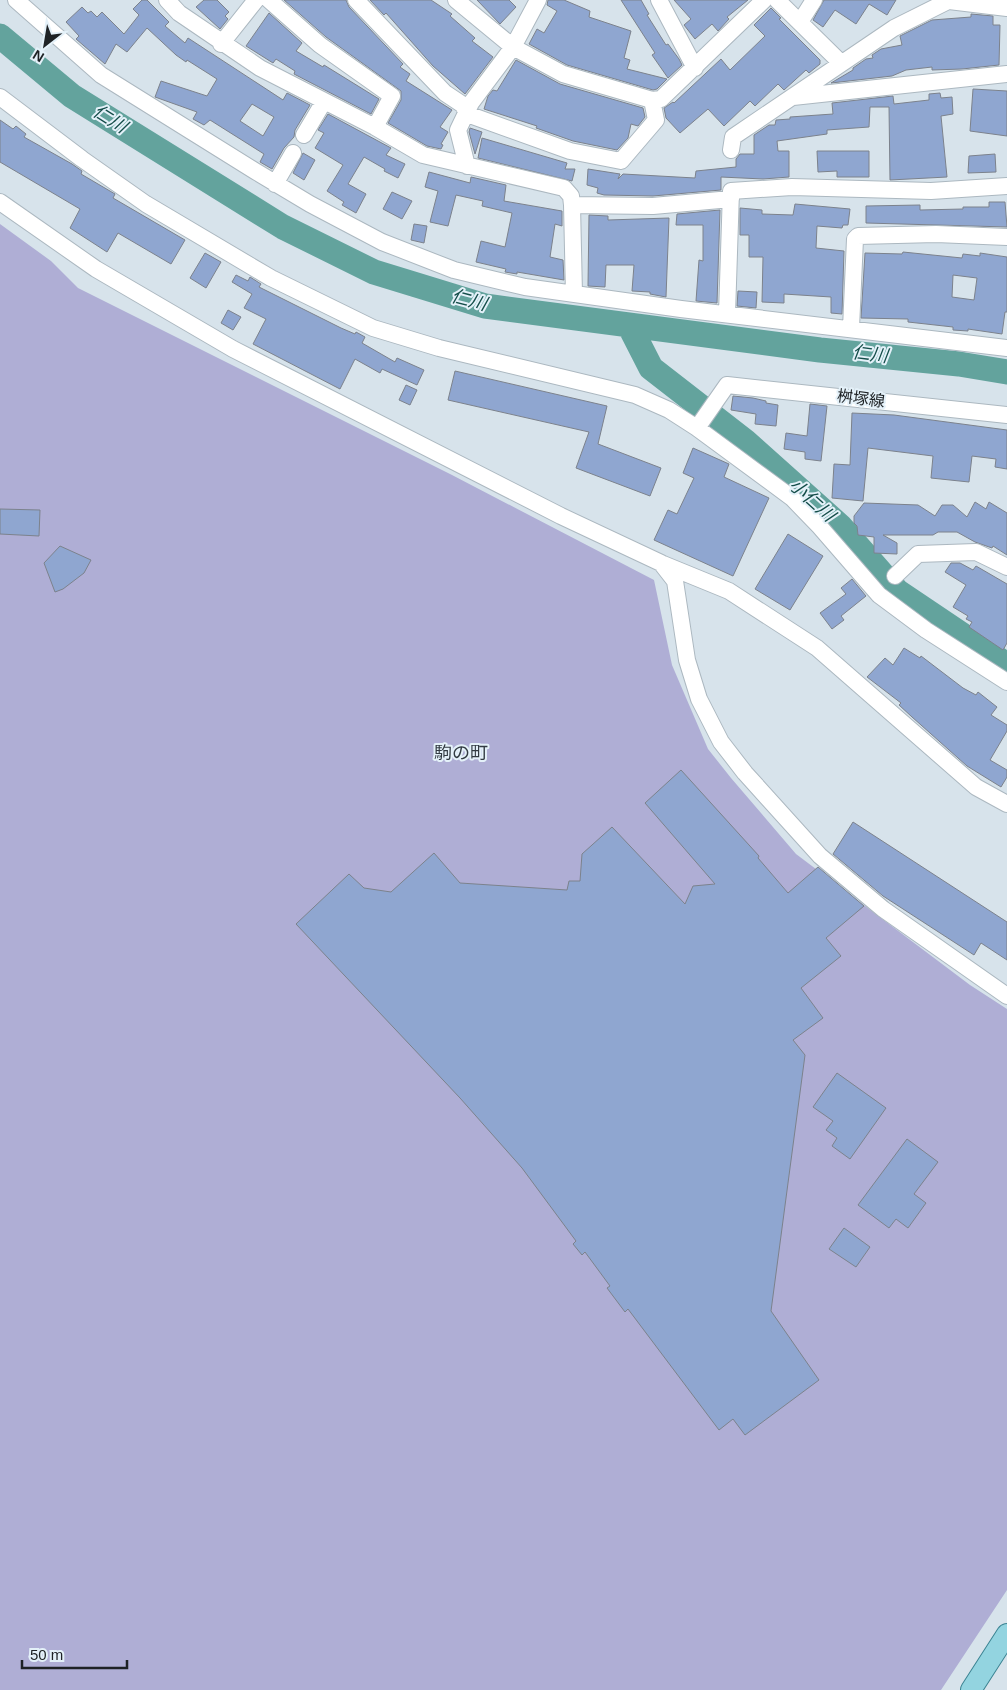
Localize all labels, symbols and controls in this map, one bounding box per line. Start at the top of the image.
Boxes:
north arrow [20,20,70,70]
text: N [30,47,47,66]
water label: 仁川 [89,101,132,138]
water label: 仁川 [449,286,491,315]
water label: 仁川 [851,342,891,366]
street label: 桝塚線 [836,387,886,410]
water label: 小仁川 [785,475,840,527]
district label: 駒の町 [434,743,488,763]
scale bar [22,1638,128,1670]
text: 50 m [30,1646,63,1663]

